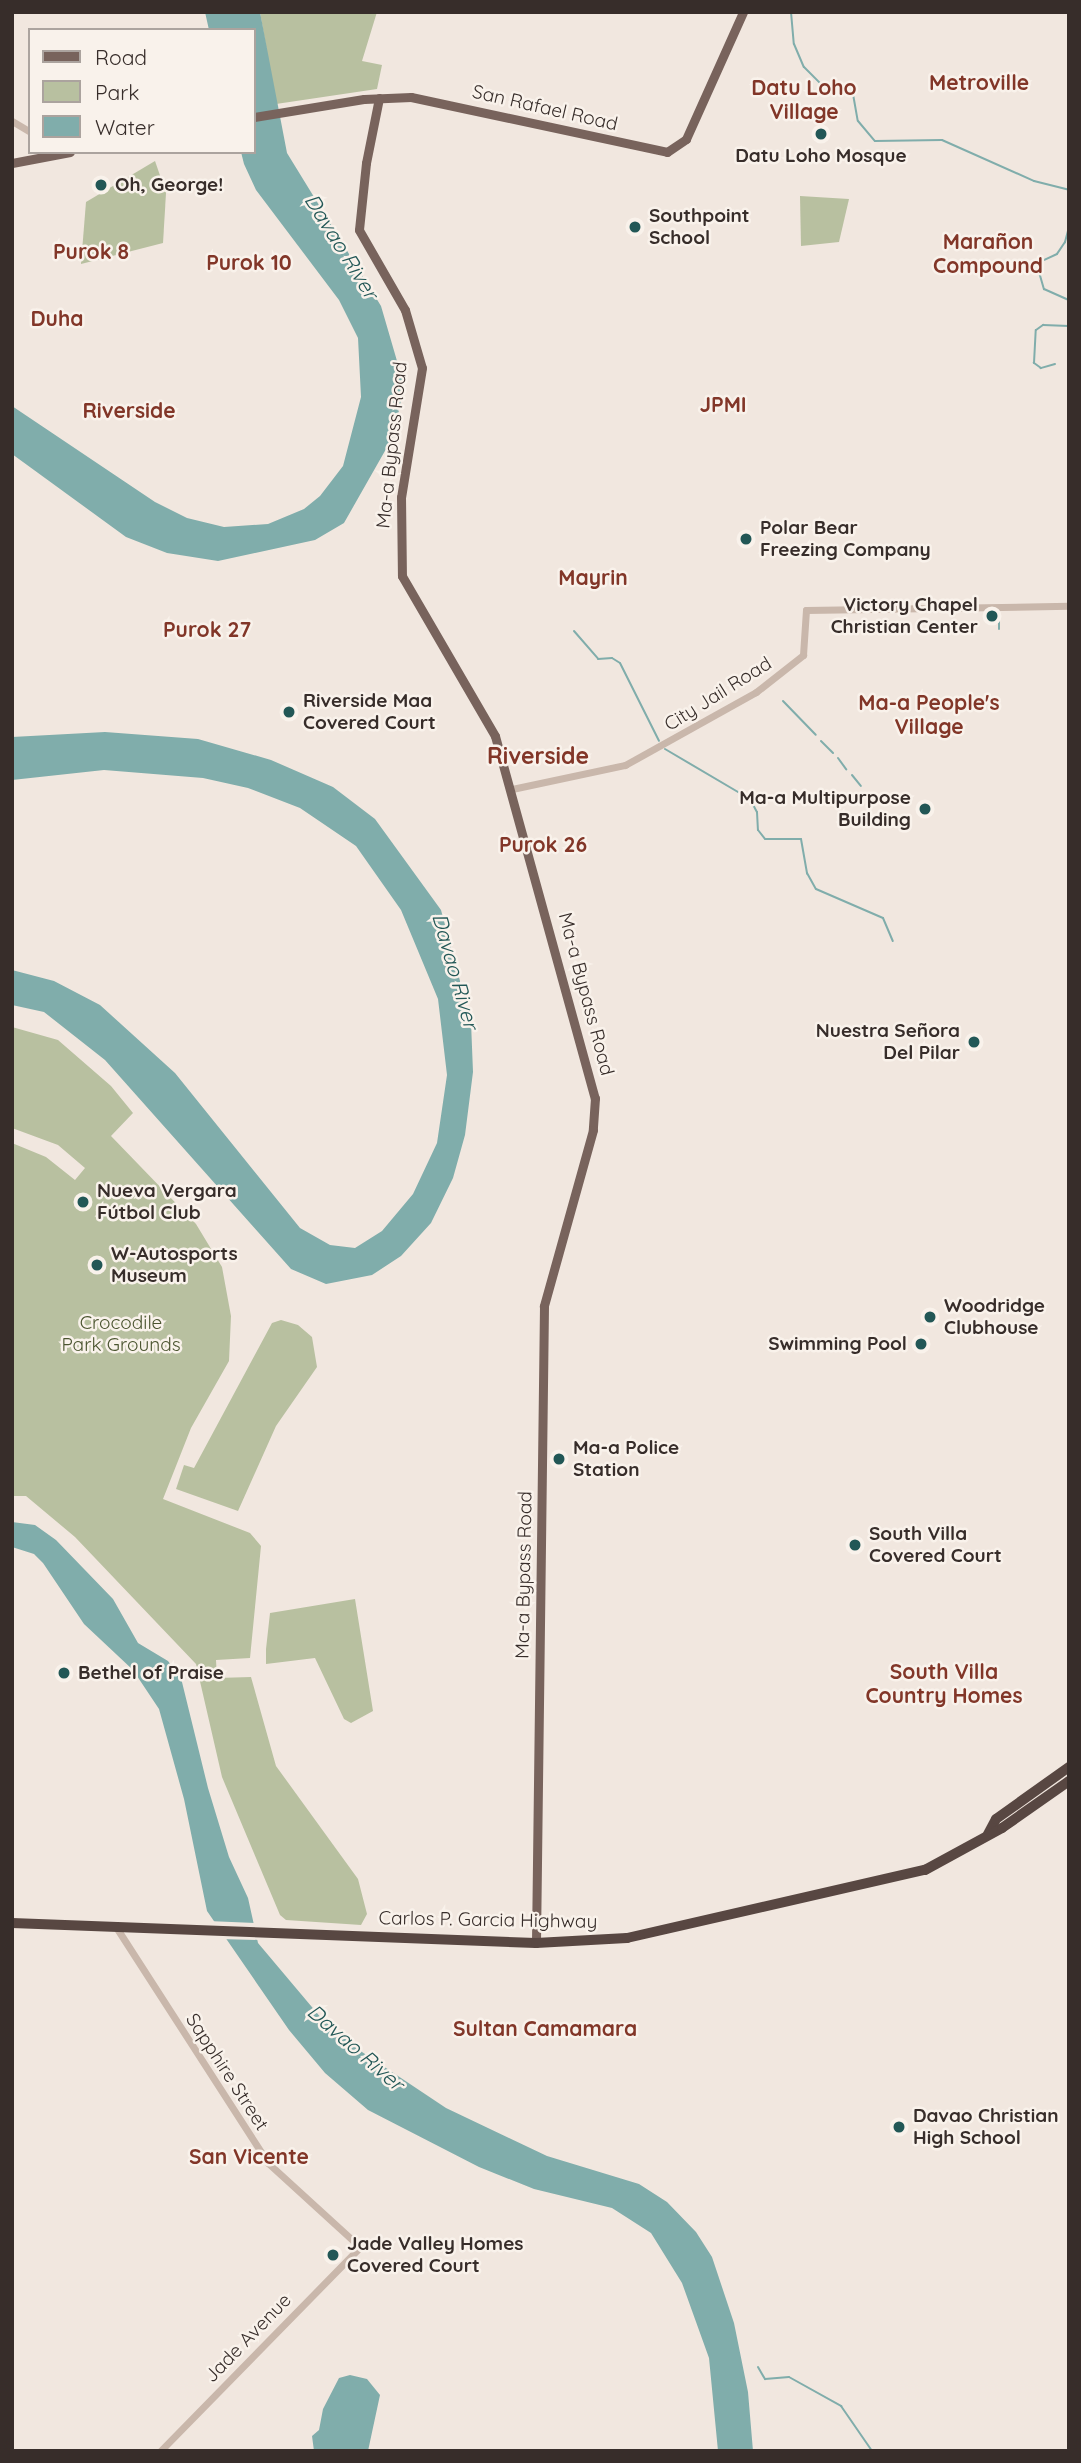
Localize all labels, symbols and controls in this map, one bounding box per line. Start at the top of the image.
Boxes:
legend [28,28,256,154]
text: Road [95,44,147,70]
district label: Metroville [929,69,1029,95]
district label: Datu Loho Village [751,74,857,124]
text: Park [95,79,139,105]
street label: San Rafael Road [470,80,620,136]
text: Water [95,114,155,140]
marker: Datu Loho Mosque [813,126,829,142]
place label: Datu Loho Mosque [735,145,907,167]
place label: Oh, George! [115,174,223,196]
marker: Oh, George! [93,177,109,193]
water label: Davao River [300,189,384,303]
place label: Southpoint School [649,205,750,249]
marker: Southpoint School [627,219,643,235]
district label: Marañon Compound [933,228,1043,278]
district label: Purok 8 [53,238,129,264]
district label: Purok 10 [206,249,292,275]
district label: Duha [31,305,83,331]
street label: Ma-a Bypass Road [372,360,412,530]
district label: JPMI [699,391,747,417]
district label: Riverside [82,397,176,423]
place label: Polar Bear Freezing Company [760,517,931,561]
marker: Polar Bear Freezing Company [738,531,754,547]
district label: Mayrin [558,564,628,590]
place label: Victory Chapel Christian Center [831,594,978,638]
marker: Victory Chapel Christian Center [984,608,1000,624]
district label: Purok 27 [163,616,251,642]
street label: City Jail Road [660,652,776,736]
district label: Ma-a People's Village [858,689,1000,739]
place label: Riverside Maa Covered Court [303,690,436,734]
marker: Riverside Maa Covered Court [281,704,297,720]
district label: Riverside [487,742,589,770]
place label: Ma-a Multipurpose Building [739,787,911,831]
marker: Ma-a Multipurpose Building [917,801,933,817]
district label: Purok 26 [499,831,587,857]
water label: Davao River [427,910,485,1032]
street label: Ma-a Bypass Road [553,910,619,1078]
place label: Nuestra Señora Del Pilar [816,1020,960,1064]
marker: Nuestra Señora Del Pilar [966,1034,982,1050]
place label: Nueva Vergara Fútbol Club [97,1180,237,1224]
marker: Nueva Vergara Fútbol Club [75,1194,91,1210]
place label: W-Autosports Museum [111,1243,238,1287]
marker: W-Autosports Museum [89,1257,105,1273]
place label: Woodridge Clubhouse [944,1295,1045,1339]
marker: Woodridge Clubhouse [922,1309,938,1325]
park label: Crocodile Park Grounds [61,1312,181,1356]
place label: Swimming Pool [768,1333,907,1355]
marker: Swimming Pool [913,1336,929,1352]
place label: Ma-a Police Station [573,1437,679,1481]
marker: Ma-a Police Station [551,1451,567,1467]
street label: Ma-a Bypass Road [511,1491,537,1659]
place label: South Villa Covered Court [869,1523,1002,1567]
marker: South Villa Covered Court [847,1537,863,1553]
district label: South Villa Country Homes [865,1658,1023,1708]
place label: Bethel of Praise [78,1662,224,1684]
marker: Bethel of Praise [56,1665,72,1681]
street label: Carlos P. Garcia Highway [379,1907,597,1933]
water label: Davao River [303,1998,409,2096]
street label: Sapphire Street [181,2009,273,2135]
district label: Sultan Camamara [453,2015,637,2041]
place label: Davao Christian High School [913,2105,1058,2149]
marker: Davao Christian High School [891,2119,907,2135]
district label: San Vicente [189,2143,309,2169]
place label: Jade Valley Homes Covered Court [347,2233,524,2277]
marker: Jade Valley Homes Covered Court [325,2247,341,2263]
street label: Jade Avenue [200,2289,296,2387]

